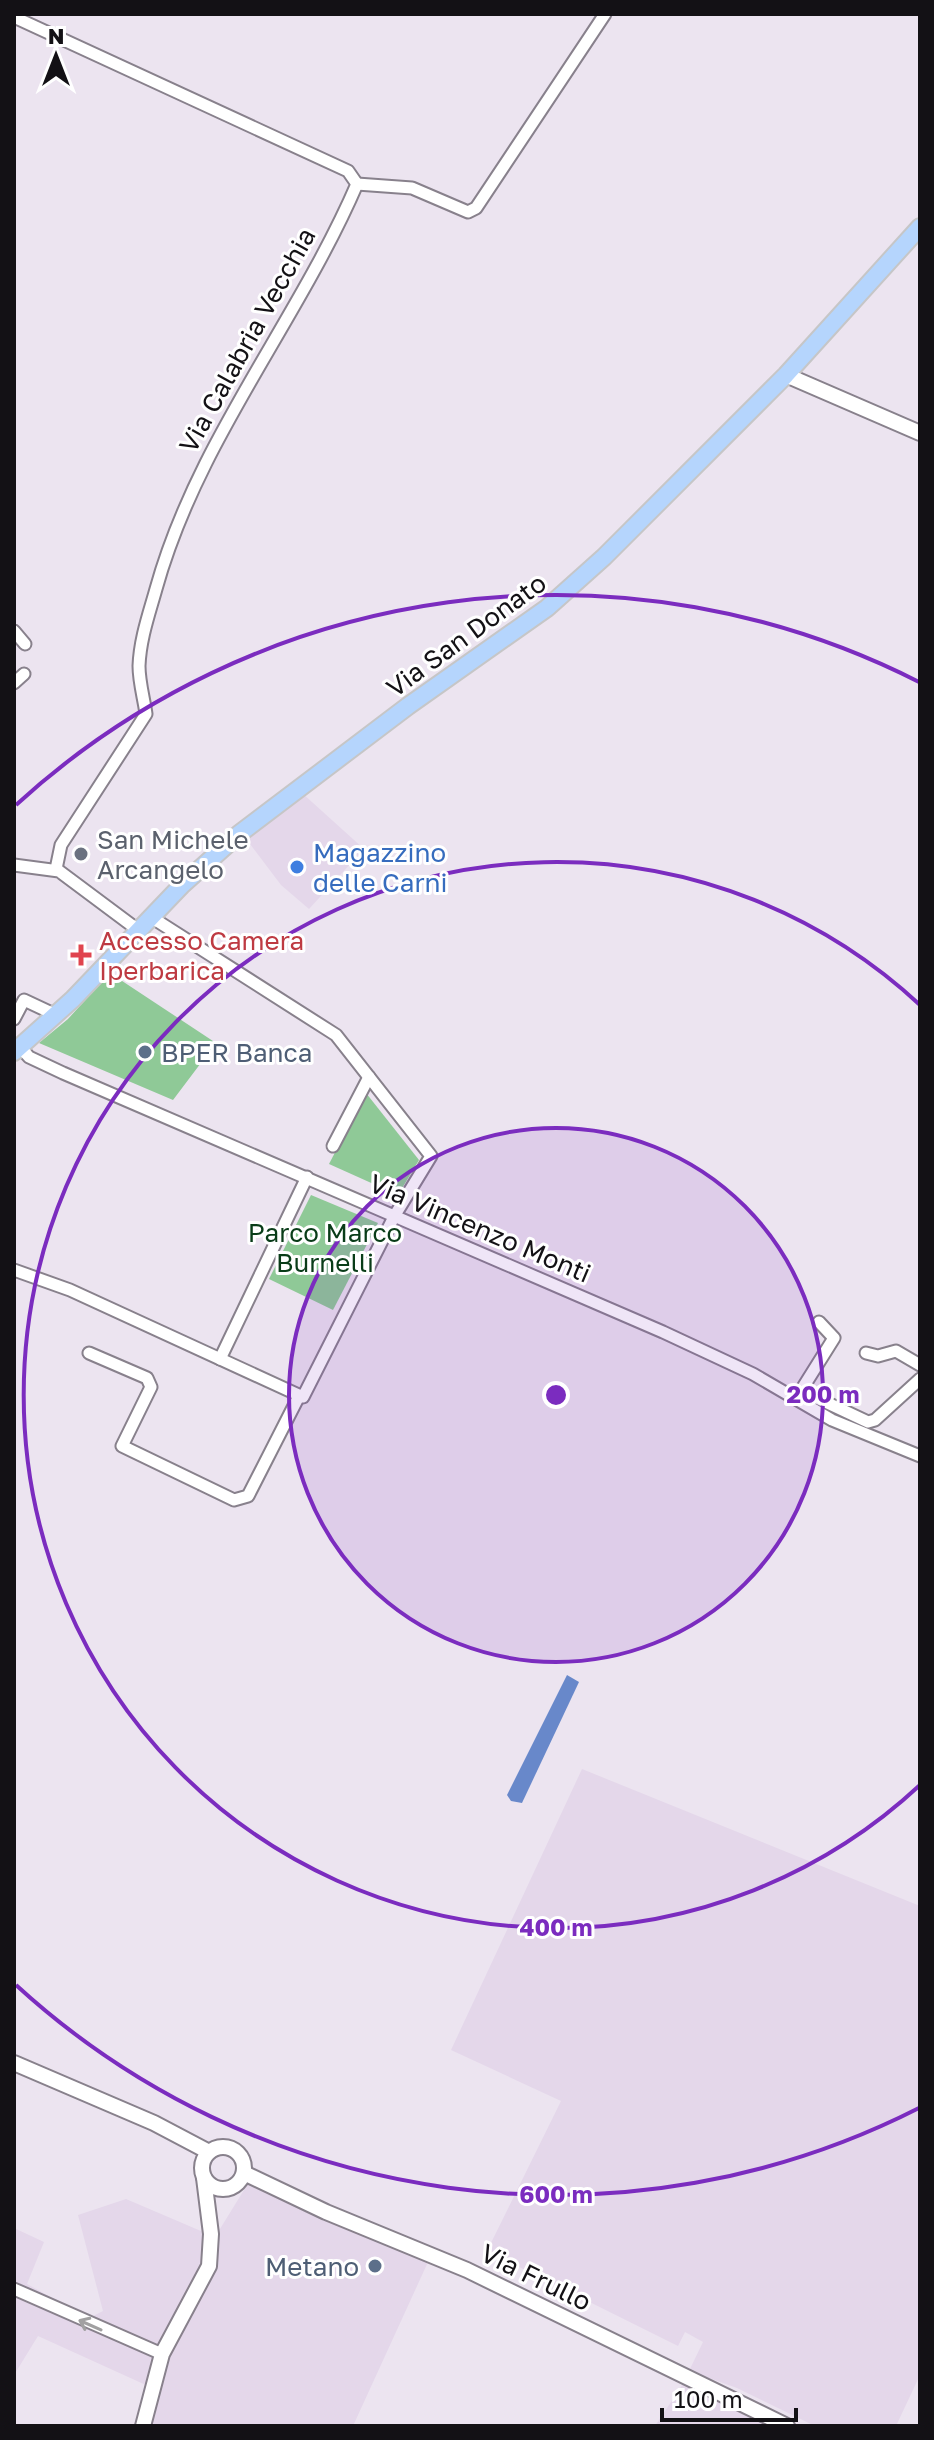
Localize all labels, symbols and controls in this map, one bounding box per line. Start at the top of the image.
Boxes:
north arrow [16,16,96,96]
text: N [48,22,64,49]
street label: Via Calabria Vecchia [172,222,322,458]
street label: Via San Donato [380,567,552,703]
place label: San Michele Arcangelo [97,824,249,885]
place label: Magazzino delle Carni [313,837,448,898]
marker: San Michele Arcangelo [72,845,90,863]
marker: Magazzino delle Carni [288,858,306,876]
place label: Accesso Camera Iperbarica [99,925,304,986]
marker: Accesso Camera Iperbarica [70,944,92,966]
place label: BPER Banca [161,1037,312,1068]
marker: BPER Banca [136,1043,154,1061]
street label: Via Vincenzo Monti [365,1167,595,1289]
park label: Parco Marco Burnelli [248,1217,402,1278]
text: 200 m [787,1379,859,1408]
centre of rings [542,1381,570,1409]
text: 400 m [519,1912,593,1941]
text: 600 m [519,2179,593,2208]
street label: Via Frullo [476,2237,596,2317]
place label: Metano [265,2251,359,2282]
marker: Metano [366,2257,384,2275]
one-way arrow [79,2316,103,2331]
scale bar [662,2372,796,2422]
text: 100 m [674,2384,743,2413]

